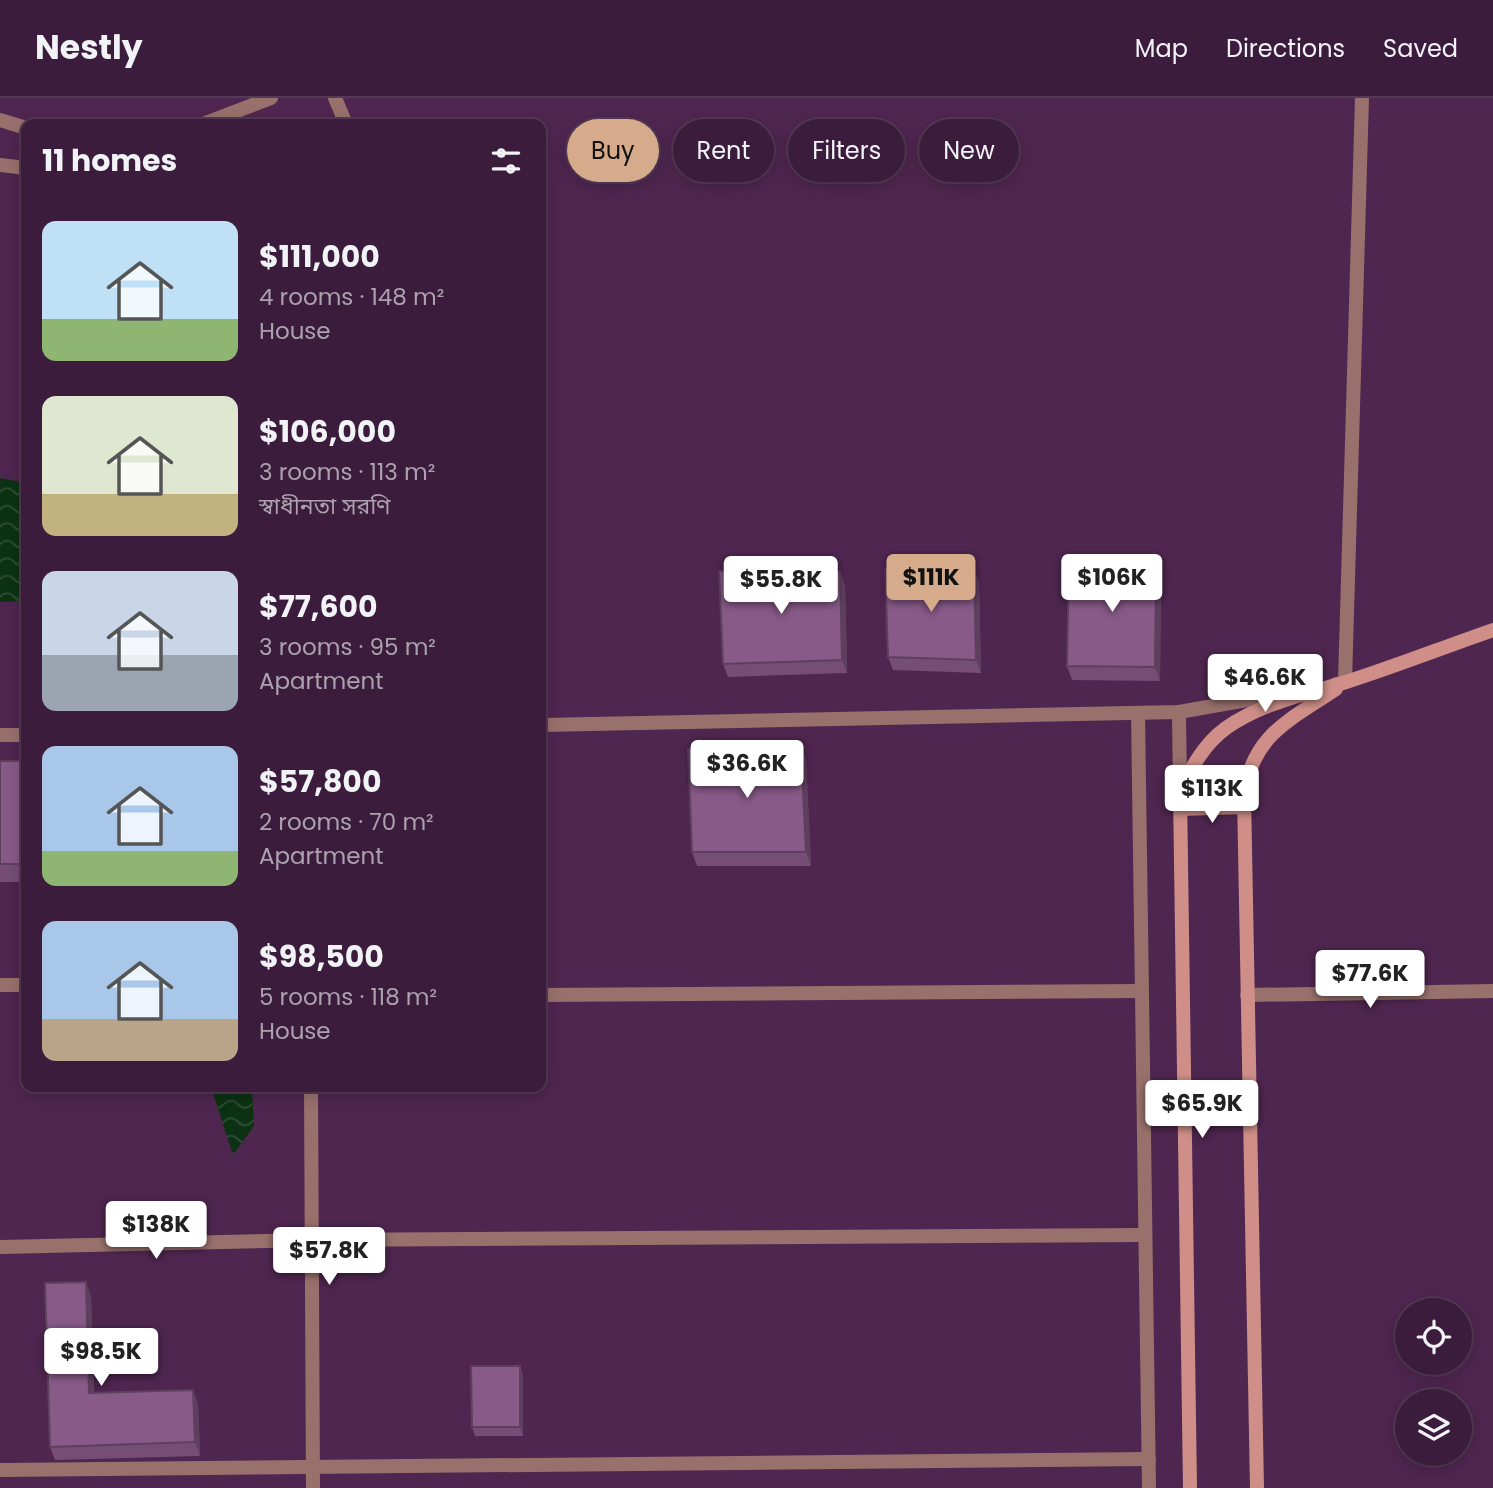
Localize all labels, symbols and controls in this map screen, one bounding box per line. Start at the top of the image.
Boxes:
text: Nestly [35,24,143,71]
text: Map [1135,32,1188,65]
text: Directions [1226,32,1345,65]
text: Saved [1383,32,1458,65]
chip: Buy [567,119,659,182]
chip: Rent [673,119,774,182]
chip: Filters [788,119,905,182]
chip: New [919,119,1019,182]
text: 11 homes [42,139,177,182]
icon: filters [487,142,525,180]
text: $111,000 [259,235,380,278]
icon: home [98,249,182,333]
text: 4 rooms · 148 m² [259,281,444,313]
text: House [259,315,331,347]
text: $106,000 [259,410,396,453]
icon: home [98,424,182,508]
text: 3 rooms · 113 m² [259,456,435,488]
text: স্বাধীনতা সরণি [259,490,391,522]
pin: $111K [882,554,980,614]
pin: $106K [1063,554,1161,614]
pin: $55.8K [724,556,838,616]
text: $111K [902,561,960,593]
text: $106K [1077,561,1147,593]
text: $55.8K [740,563,822,595]
text: $77,600 [259,585,378,628]
icon: home [98,599,182,683]
text: 3 rooms · 95 m² [259,631,436,663]
pin: $46.6K [1208,654,1322,714]
text: $46.6K [1224,661,1306,693]
text: Apartment [259,665,384,697]
pin: $36.6K [690,740,804,800]
text: $36.6K [707,747,787,779]
text: $57,800 [259,760,381,803]
pin: $113K [1163,766,1261,825]
text: $113K [1181,772,1243,804]
icon: home [98,774,182,858]
text: 2 rooms · 70 m² [259,806,434,838]
text: Apartment [259,840,384,872]
text: $98,500 [259,935,384,978]
icon: home [98,949,182,1033]
pin: $77.6K [1313,950,1427,1010]
text: $77.6K [1332,957,1408,989]
text: 5 rooms · 118 m² [259,981,437,1013]
text: House [259,1015,331,1047]
pin: $65.9K [1145,1080,1259,1140]
text: $65.9K [1161,1087,1243,1119]
pin: $138K [107,1202,205,1261]
text: $138K [122,1208,190,1240]
pin: $57.8K [272,1228,386,1287]
text: $57.8K [289,1234,369,1266]
map controls [1395,1298,1472,1466]
button: locate [1395,1298,1472,1375]
pin: $98.5K [44,1328,158,1388]
text: $98.5K [60,1335,142,1367]
button: layers [1395,1389,1472,1466]

